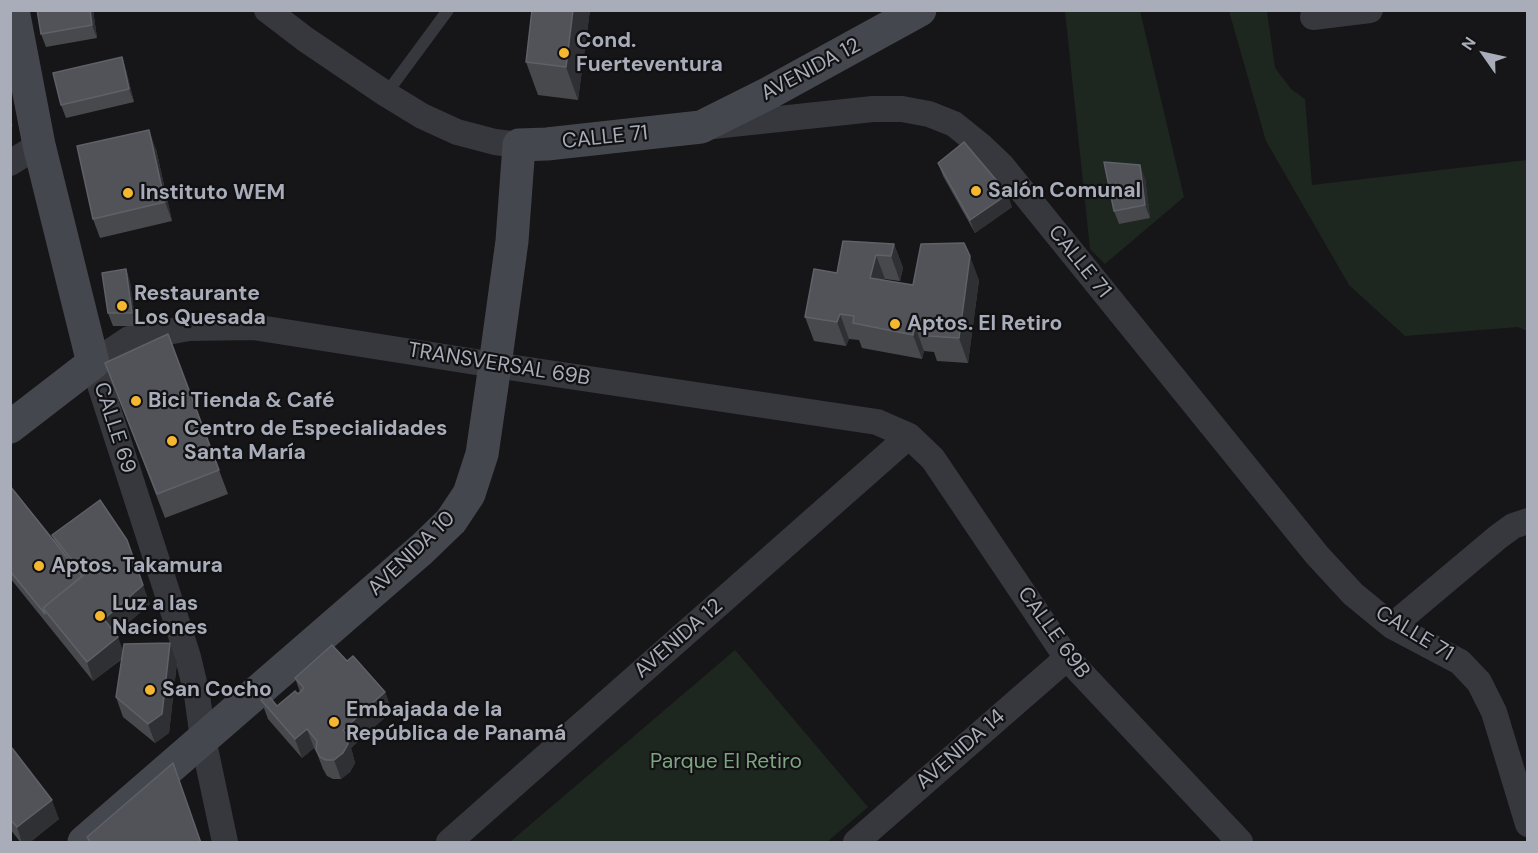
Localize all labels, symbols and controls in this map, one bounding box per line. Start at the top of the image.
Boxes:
north arrow [1454,24,1514,84]
place label: Cond. Fuerteventura [576,28,723,78]
street label: AVENIDA 12 [757,33,865,107]
text: N [1457,33,1481,54]
marker: Cond. Fuerteventura [557,46,571,60]
street label: CALLE 71 [561,121,649,155]
place label: Salón Comunal [988,178,1141,204]
place label: Instituto WEM [140,180,285,206]
marker: Salón Comunal [969,184,983,198]
marker: Instituto WEM [121,186,135,200]
street label: CALLE 71 [1042,221,1116,303]
place label: Restaurante Los Quesada [134,281,266,331]
marker: Restaurante Los Quesada [115,299,129,313]
place label: Aptos. El Retiro [907,311,1062,337]
marker: Aptos. El Retiro [888,317,902,331]
street label: TRANSVERSAL 69B [406,338,592,392]
street label: CALLE 69 [87,379,141,477]
place label: Bici Tienda & Café [148,388,335,414]
marker: Bici Tienda & Café [129,394,143,408]
place label: Centro de Especialidades Santa María [184,416,447,466]
marker: Centro de Especialidades Santa María [165,434,179,448]
street label: AVENIDA 10 [363,506,461,602]
place label: Aptos. Takamura [51,553,223,579]
marker: Aptos. Takamura [32,559,46,573]
street label: CALLE 69B [1011,582,1095,684]
place label: Luz a las Naciones [112,591,208,641]
street label: AVENIDA 12 [630,594,728,684]
street label: CALLE 71 [1371,601,1457,667]
marker: Luz a las Naciones [93,609,107,623]
place label: San Cocho [162,677,272,703]
marker: San Cocho [143,683,157,697]
place label: Embajada de la República de Panamá [346,697,566,747]
street label: AVENIDA 14 [911,705,1011,795]
marker: Embajada de la República de Panamá [327,715,341,729]
park label: Parque El Retiro [650,749,802,775]

